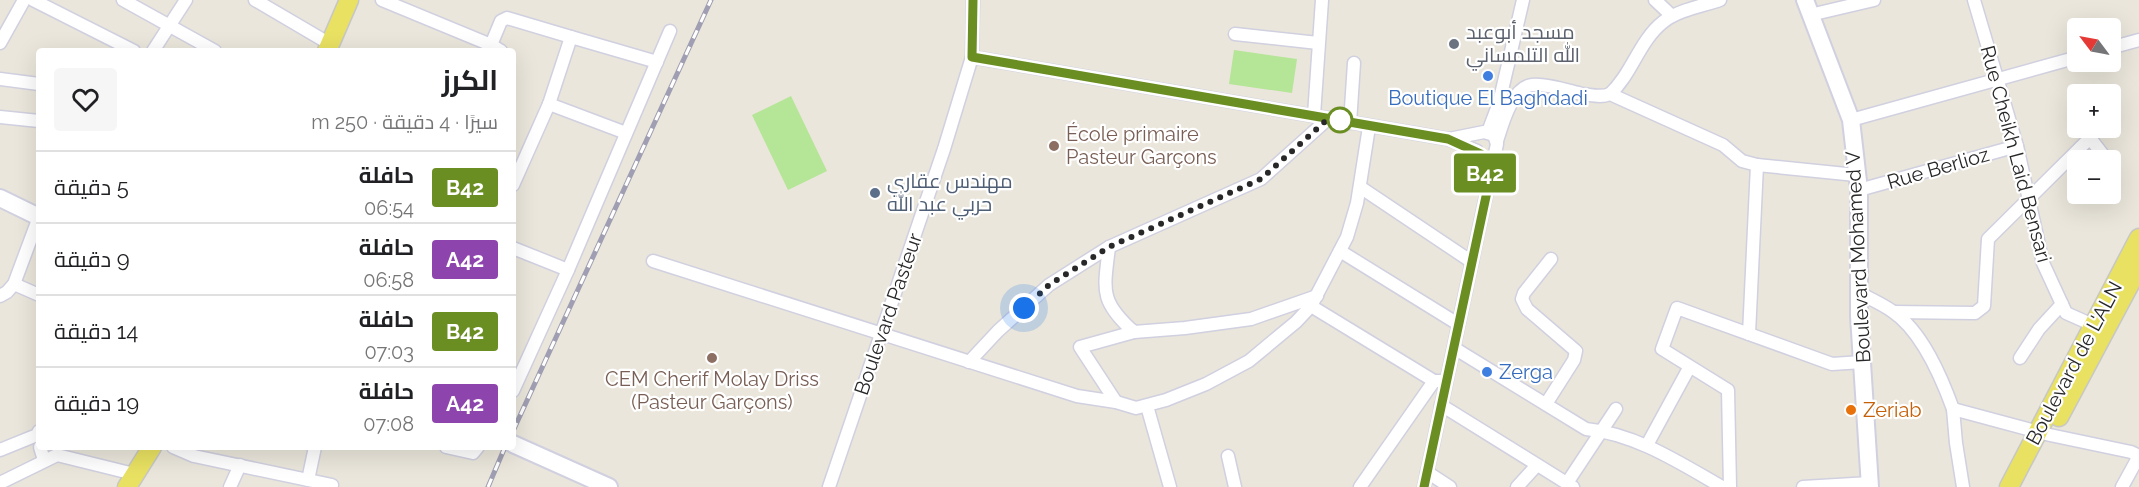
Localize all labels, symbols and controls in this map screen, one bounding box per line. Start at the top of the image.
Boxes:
north arrow [2067,18,2121,72]
map controls [2067,18,2121,204]
place label: مسجد أبوعبد الله التلمساني [1466,20,1580,71]
marker: مسجد أبوعبد الله التلمساني [1447,37,1461,51]
street label: Rue Cheikh Laid Bensari [1975,43,2057,265]
text: الكرز [442,64,498,97]
button: heart [54,68,117,131]
marker: Boutique El Baghdadi [1481,69,1495,83]
button: + [2067,84,2121,138]
place label: Boutique El Baghdadi [1388,86,1588,110]
unlabelled marker [1327,107,1353,133]
text: سيرًا · 4 دقيقة · 250 m [311,110,498,134]
place label: École primaire Pasteur Garçons [1066,122,1217,169]
marker: École primaire Pasteur Garçons [1047,139,1061,153]
street label: Rue Berlioz [1884,142,1992,194]
street label: Boulevard Mohamed V [1840,150,1876,363]
button: − [2067,150,2121,204]
line badge: B42 [1450,154,1520,192]
text: B42 [1466,161,1504,186]
text: حافلة [359,162,414,188]
place label: مهندس عقاري حربي عبد الله [887,169,1013,220]
text: 5 دقيقة [54,174,129,200]
text: B42 [446,175,484,200]
marker: مهندس عقاري حربي عبد الله [868,186,882,200]
text: 06:54 [364,196,414,220]
street label: Boulevard Pasteur [849,230,927,398]
text: حافلة [359,234,414,260]
text: 9 دقيقة [54,246,130,272]
text: A42 [446,247,484,272]
text: 06:58 [363,268,414,292]
street label: Boulevard de L'ALN [2021,277,2127,449]
your location [1009,293,1039,323]
text: حافلة [359,306,414,332]
text: 14 دقيقة [54,318,138,344]
text: B42 [446,319,484,344]
text: 07:03 [365,340,414,364]
marker: CEM Cherif Molay Driss (Pasteur Garçons) [705,351,719,365]
place label: Zerga [1499,360,1553,384]
marker: Zerga [1480,365,1494,379]
place label: CEM Cherif Molay Driss (Pasteur Garçons) [605,367,819,414]
text: حافلة [359,378,414,404]
text: 19 دقيقة [54,390,139,416]
text: A42 [446,391,484,416]
place label: Zeriab [1863,398,1922,422]
marker: Zeriab [1844,403,1858,417]
text: 07:08 [363,412,414,436]

